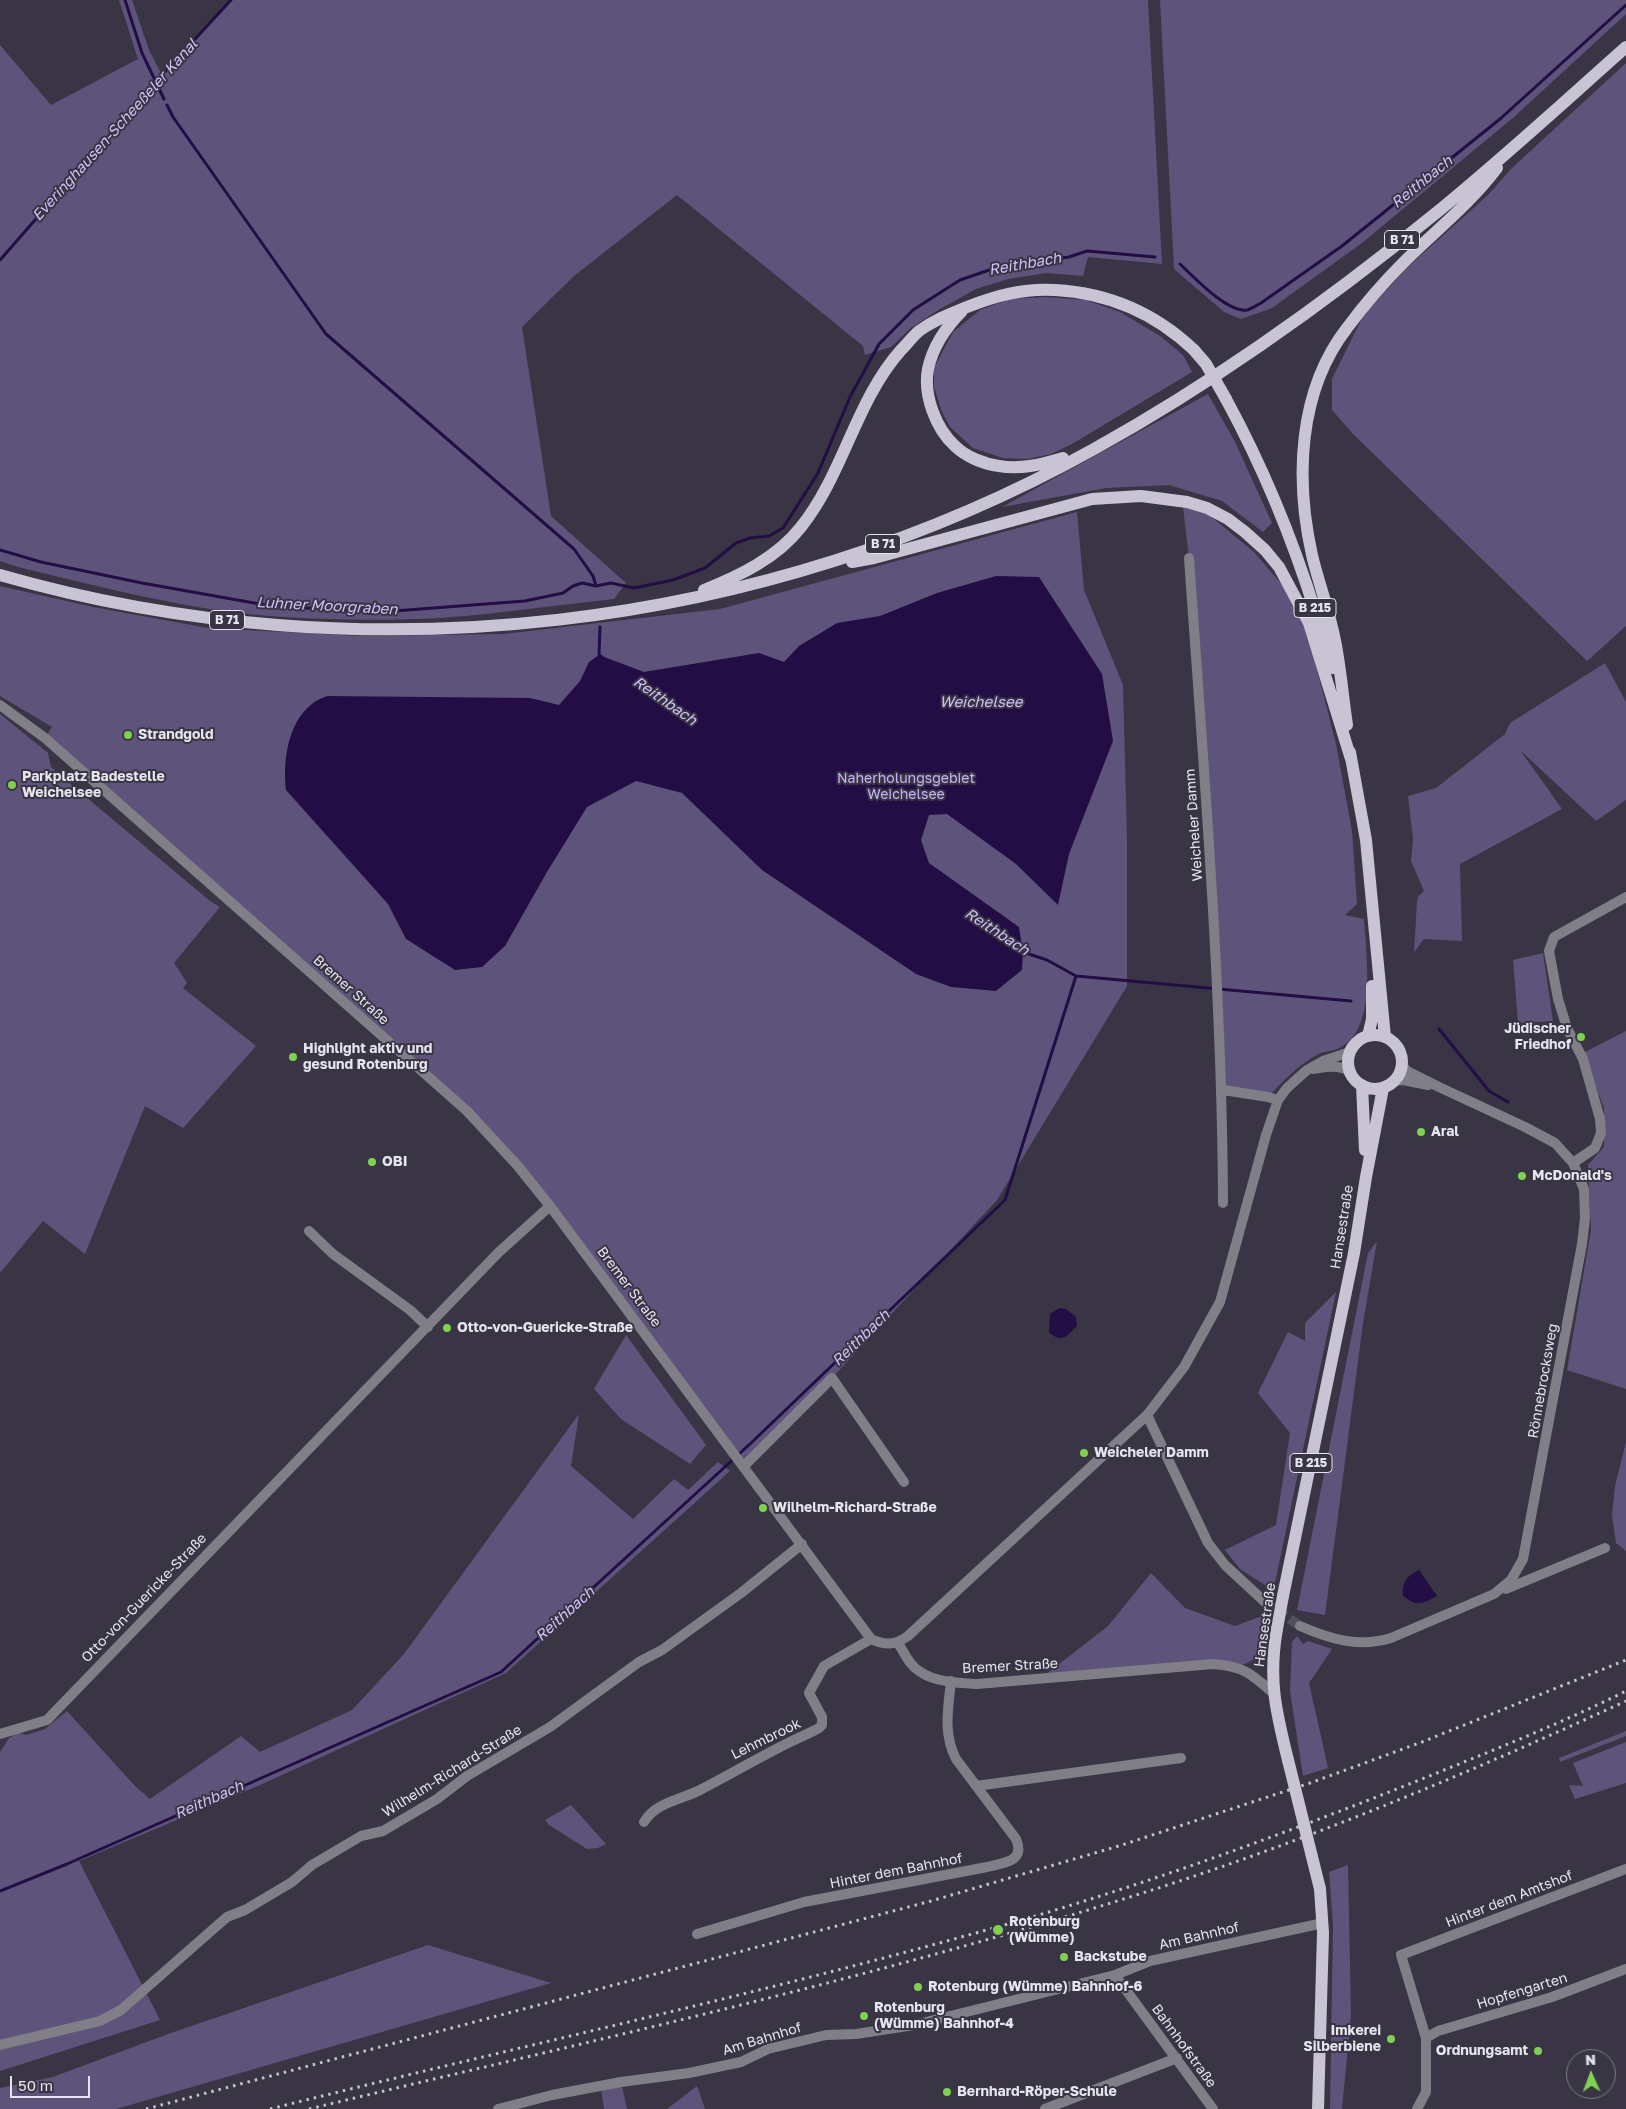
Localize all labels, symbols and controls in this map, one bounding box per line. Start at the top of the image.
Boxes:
water label: Everinghausen-Scheeßeler Kanal [29,35,201,225]
water label: Reithbach [1388,152,1456,212]
road number: B 71 [1384,230,1420,250]
water label: Reithbach [987,249,1063,279]
road number: B 71 [866,534,900,554]
water label: Luhner Moorgraben [256,593,398,619]
road number: B 215 [1294,598,1336,618]
road number: B 71 [210,610,244,630]
water label: Reithbach [630,673,700,729]
water label: Weichelsee [940,693,1022,711]
place label: Strandgold [138,727,214,743]
marker: Strandgold [122,729,134,741]
street label: Weicheler Damm [1182,768,1206,882]
place label: Parkplatz Badestelle Weichelsee [22,769,165,802]
park label: Naherholungsgebiet Weichelsee [837,771,975,804]
marker: Parkplatz Badestelle Weichelsee [6,779,18,791]
water label: Reithbach [961,905,1033,959]
street label: Bremer Straße [310,952,392,1028]
place label: Jüdischer Friedhof [1504,1021,1571,1054]
marker: Jüdischer Friedhof [1575,1031,1587,1043]
place label: Highlight aktiv und gesund Rotenburg [303,1041,432,1074]
marker: Highlight aktiv und gesund Rotenburg [287,1051,299,1063]
place label: Aral [1431,1124,1459,1140]
marker: Aral [1415,1126,1427,1138]
place label: OBI [382,1154,407,1170]
marker: OBI [366,1156,378,1168]
place label: McDonald's [1532,1168,1612,1184]
marker: McDonald's [1516,1170,1528,1182]
street label: Hansestraße [1327,1184,1357,1270]
street label: Bremer Straße [593,1244,665,1330]
water label: Reithbach [828,1306,894,1370]
place label: Otto-von-Guericke-Straße [457,1320,633,1336]
marker: Otto-von-Guericke-Straße [441,1322,453,1334]
street label: Rönnebrocksweg [1525,1322,1561,1440]
place label: Weicheler Damm [1094,1445,1209,1461]
marker: Weicheler Damm [1078,1447,1090,1459]
road number: B 215 [1290,1454,1332,1472]
place label: Wilhelm-Richard-Straße [773,1500,937,1516]
marker: Wilhelm-Richard-Straße [757,1502,769,1514]
street label: Otto-von-Guericke-Straße [78,1530,210,1666]
street label: Hansestraße [1251,1582,1279,1668]
water label: Reithbach [532,1583,598,1645]
street label: Bremer Straße [962,1655,1058,1677]
street label: Lehmbrook [728,1715,804,1763]
street label: Wilhelm-Richard-Straße [379,1721,525,1821]
water label: Reithbach [172,1777,246,1823]
street label: Hinter dem Bahnhof [828,1850,964,1892]
street label: Hinter dem Amtshof [1443,1867,1575,1931]
place label: Rotenburg (Wümme) [1009,1914,1080,1946]
street label: Am Bahnhof [1157,1919,1241,1953]
marker: Rotenburg (Wümme) [991,1923,1005,1937]
place label: Backstube [1074,1949,1147,1965]
marker: Backstube [1058,1951,1070,1963]
street label: Hopfengarten [1475,1969,1569,2013]
place label: Rotenburg (Wümme) Bahnhof-6 [928,1979,1142,1995]
marker: Rotenburg (Wümme) Bahnhof-6 [912,1981,924,1993]
place label: Rotenburg (Wümme) Bahnhof-4 [874,2000,1014,2032]
street label: Bahnhofstraße [1148,2001,1220,2091]
marker: Rotenburg (Wümme) Bahnhof-4 [858,2010,870,2022]
street label: Am Bahnhof [720,2019,804,2059]
place label: Imkerei Silberbiene [1303,2023,1381,2056]
marker: Imkerei Silberbiene [1385,2033,1397,2045]
place label: Ordnungsamt [1436,2043,1528,2059]
marker: Ordnungsamt [1532,2045,1544,2057]
north arrow [1566,2049,1616,2099]
text: N [1585,2051,1596,2068]
scale bar [12,2066,92,2098]
text: 50 m [18,2076,53,2094]
place label: Bernhard-Röper-Schule [957,2084,1117,2100]
marker: Bernhard-Röper-Schule [941,2086,953,2098]

